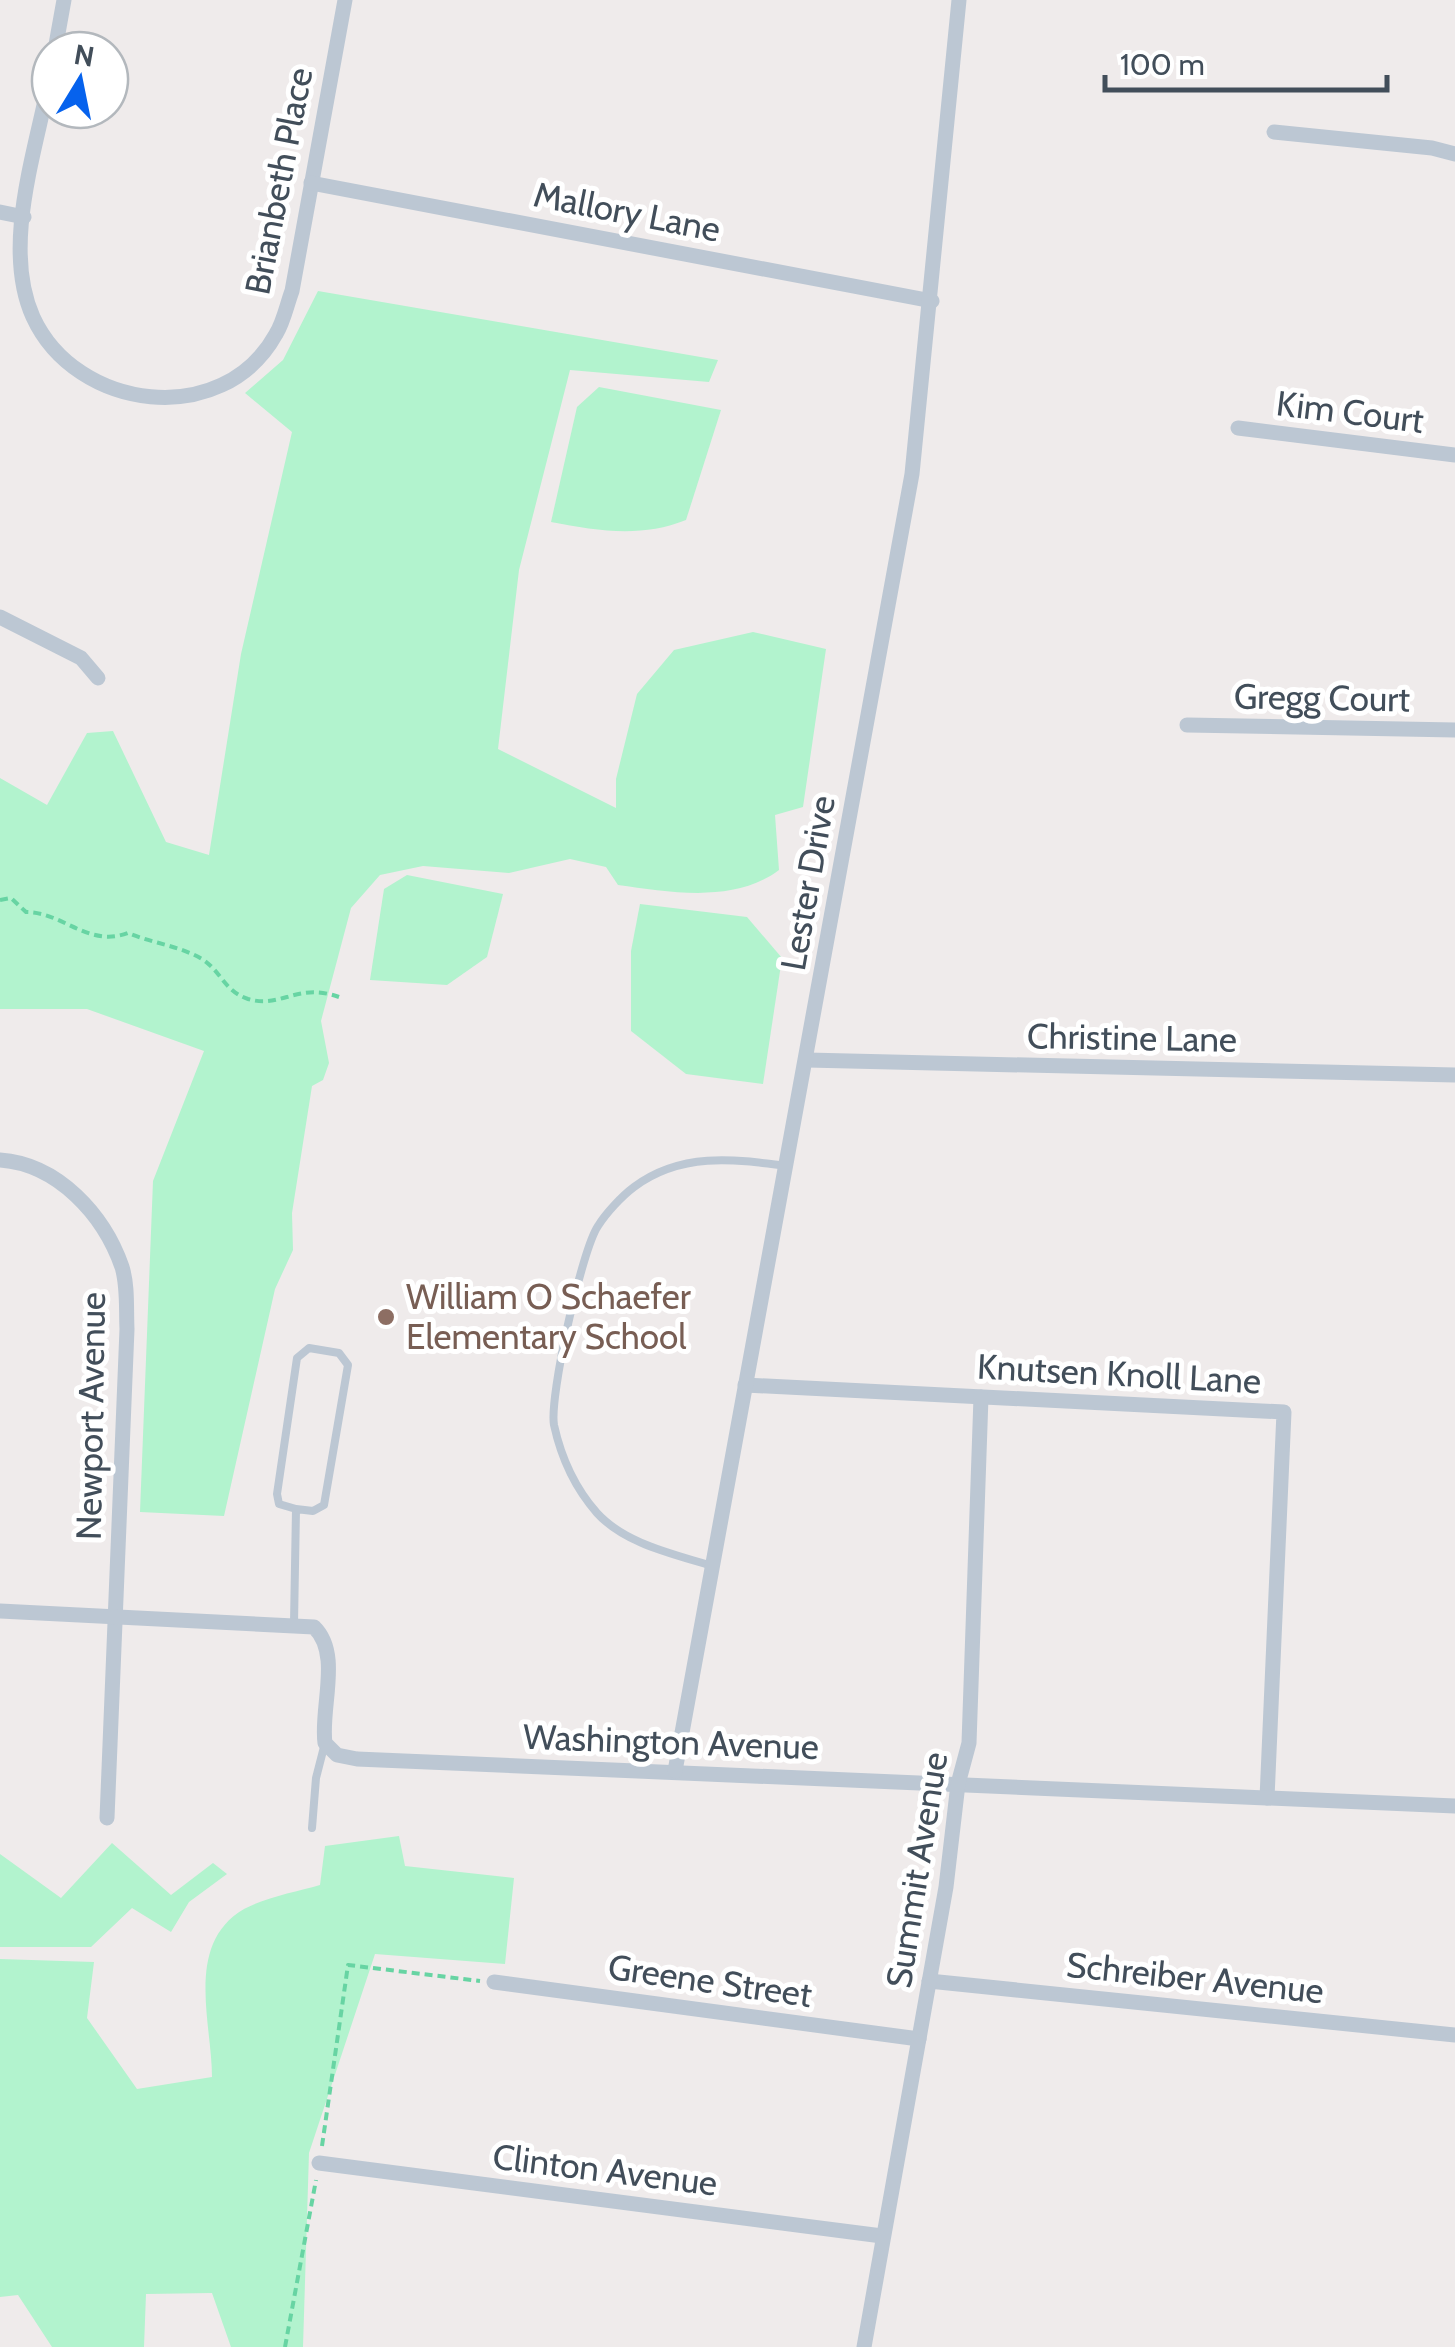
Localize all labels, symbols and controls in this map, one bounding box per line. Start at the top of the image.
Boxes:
north arrow [30,30,130,130]
scale bar [1105,30,1388,92]
text: N [72,37,97,74]
text: 100 m [1120,46,1205,83]
street label: Brianbeth Place [235,64,322,298]
street label: Mallory Lane [530,172,724,251]
street label: Kim Court [1274,381,1426,442]
street label: Gregg Court [1234,674,1411,721]
street label: Lester Drive [771,792,844,974]
street label: Christine Lane [1027,1014,1237,1061]
place label: William O Schaefer Elementary School [406,1275,691,1358]
street label: Newport Avenue [67,1292,114,1540]
marker: William O Schaefer Elementary School [375,1306,397,1328]
street label: Knutsen Knoll Lane [976,1345,1262,1402]
street label: Washington Avenue [522,1715,820,1768]
street label: Summit Avenue [877,1749,956,1991]
street label: Schreiber Avenue [1064,1943,1326,2012]
street label: Greene Street [606,1945,815,2016]
street label: Clinton Avenue [490,2134,720,2205]

